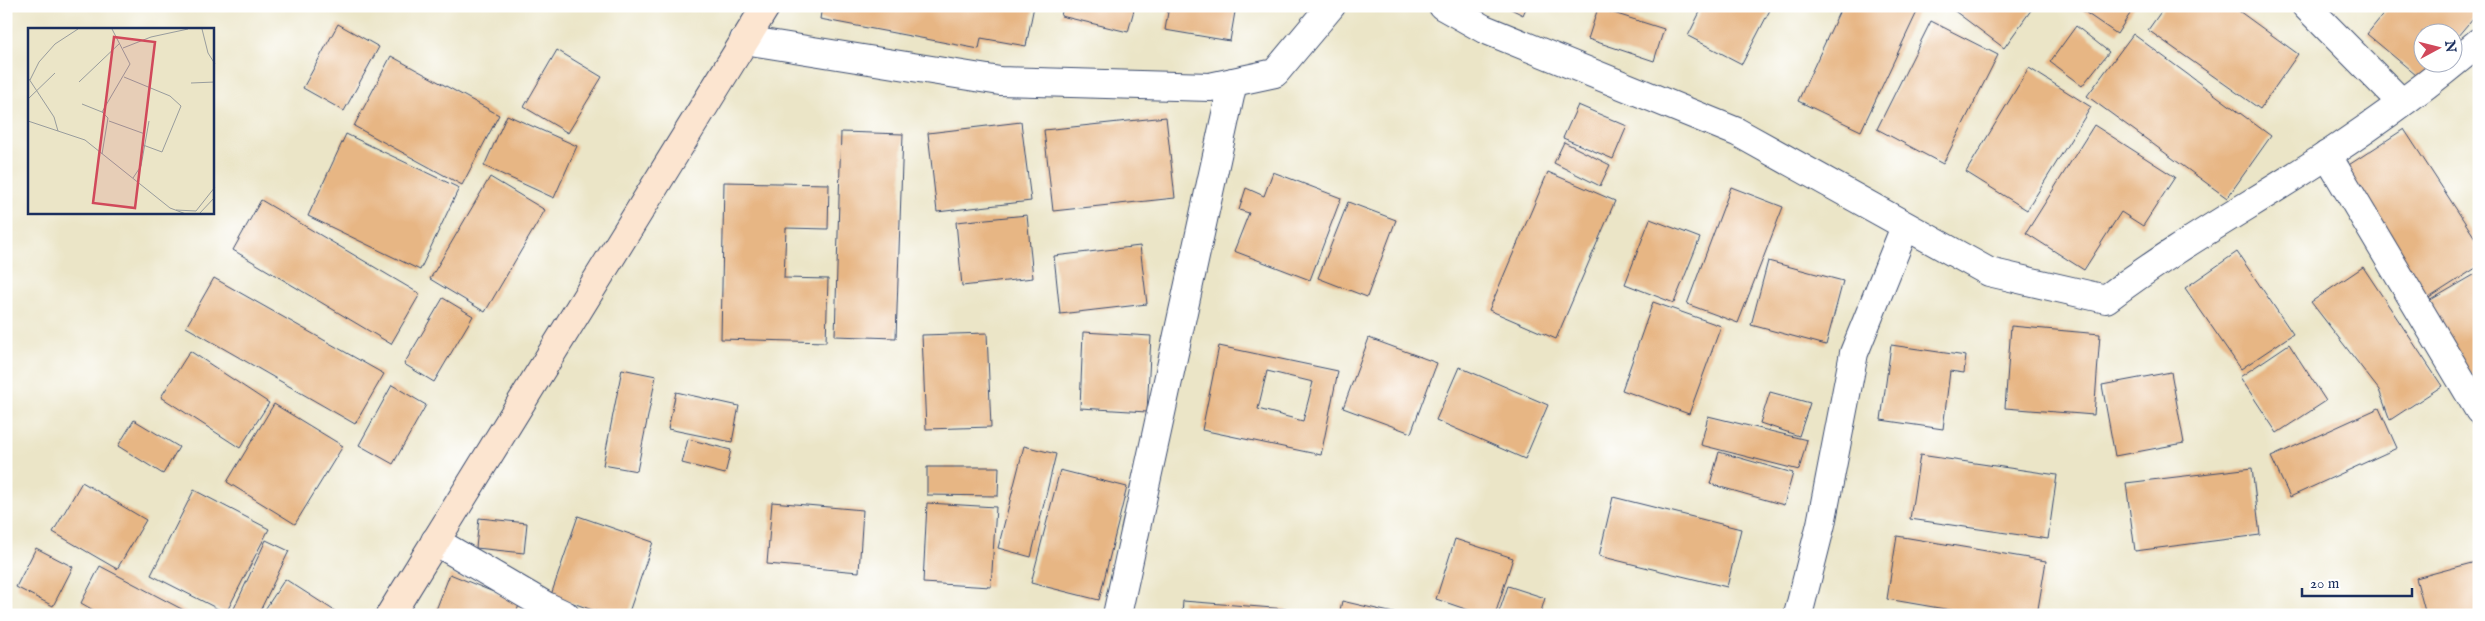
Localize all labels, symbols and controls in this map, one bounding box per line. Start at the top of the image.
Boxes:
north arrow [2412,22,2462,72]
inset map [28,28,214,214]
text: N [2440,38,2460,54]
scale bar [2302,566,2412,598]
text: 20 m [2310,574,2340,593]

